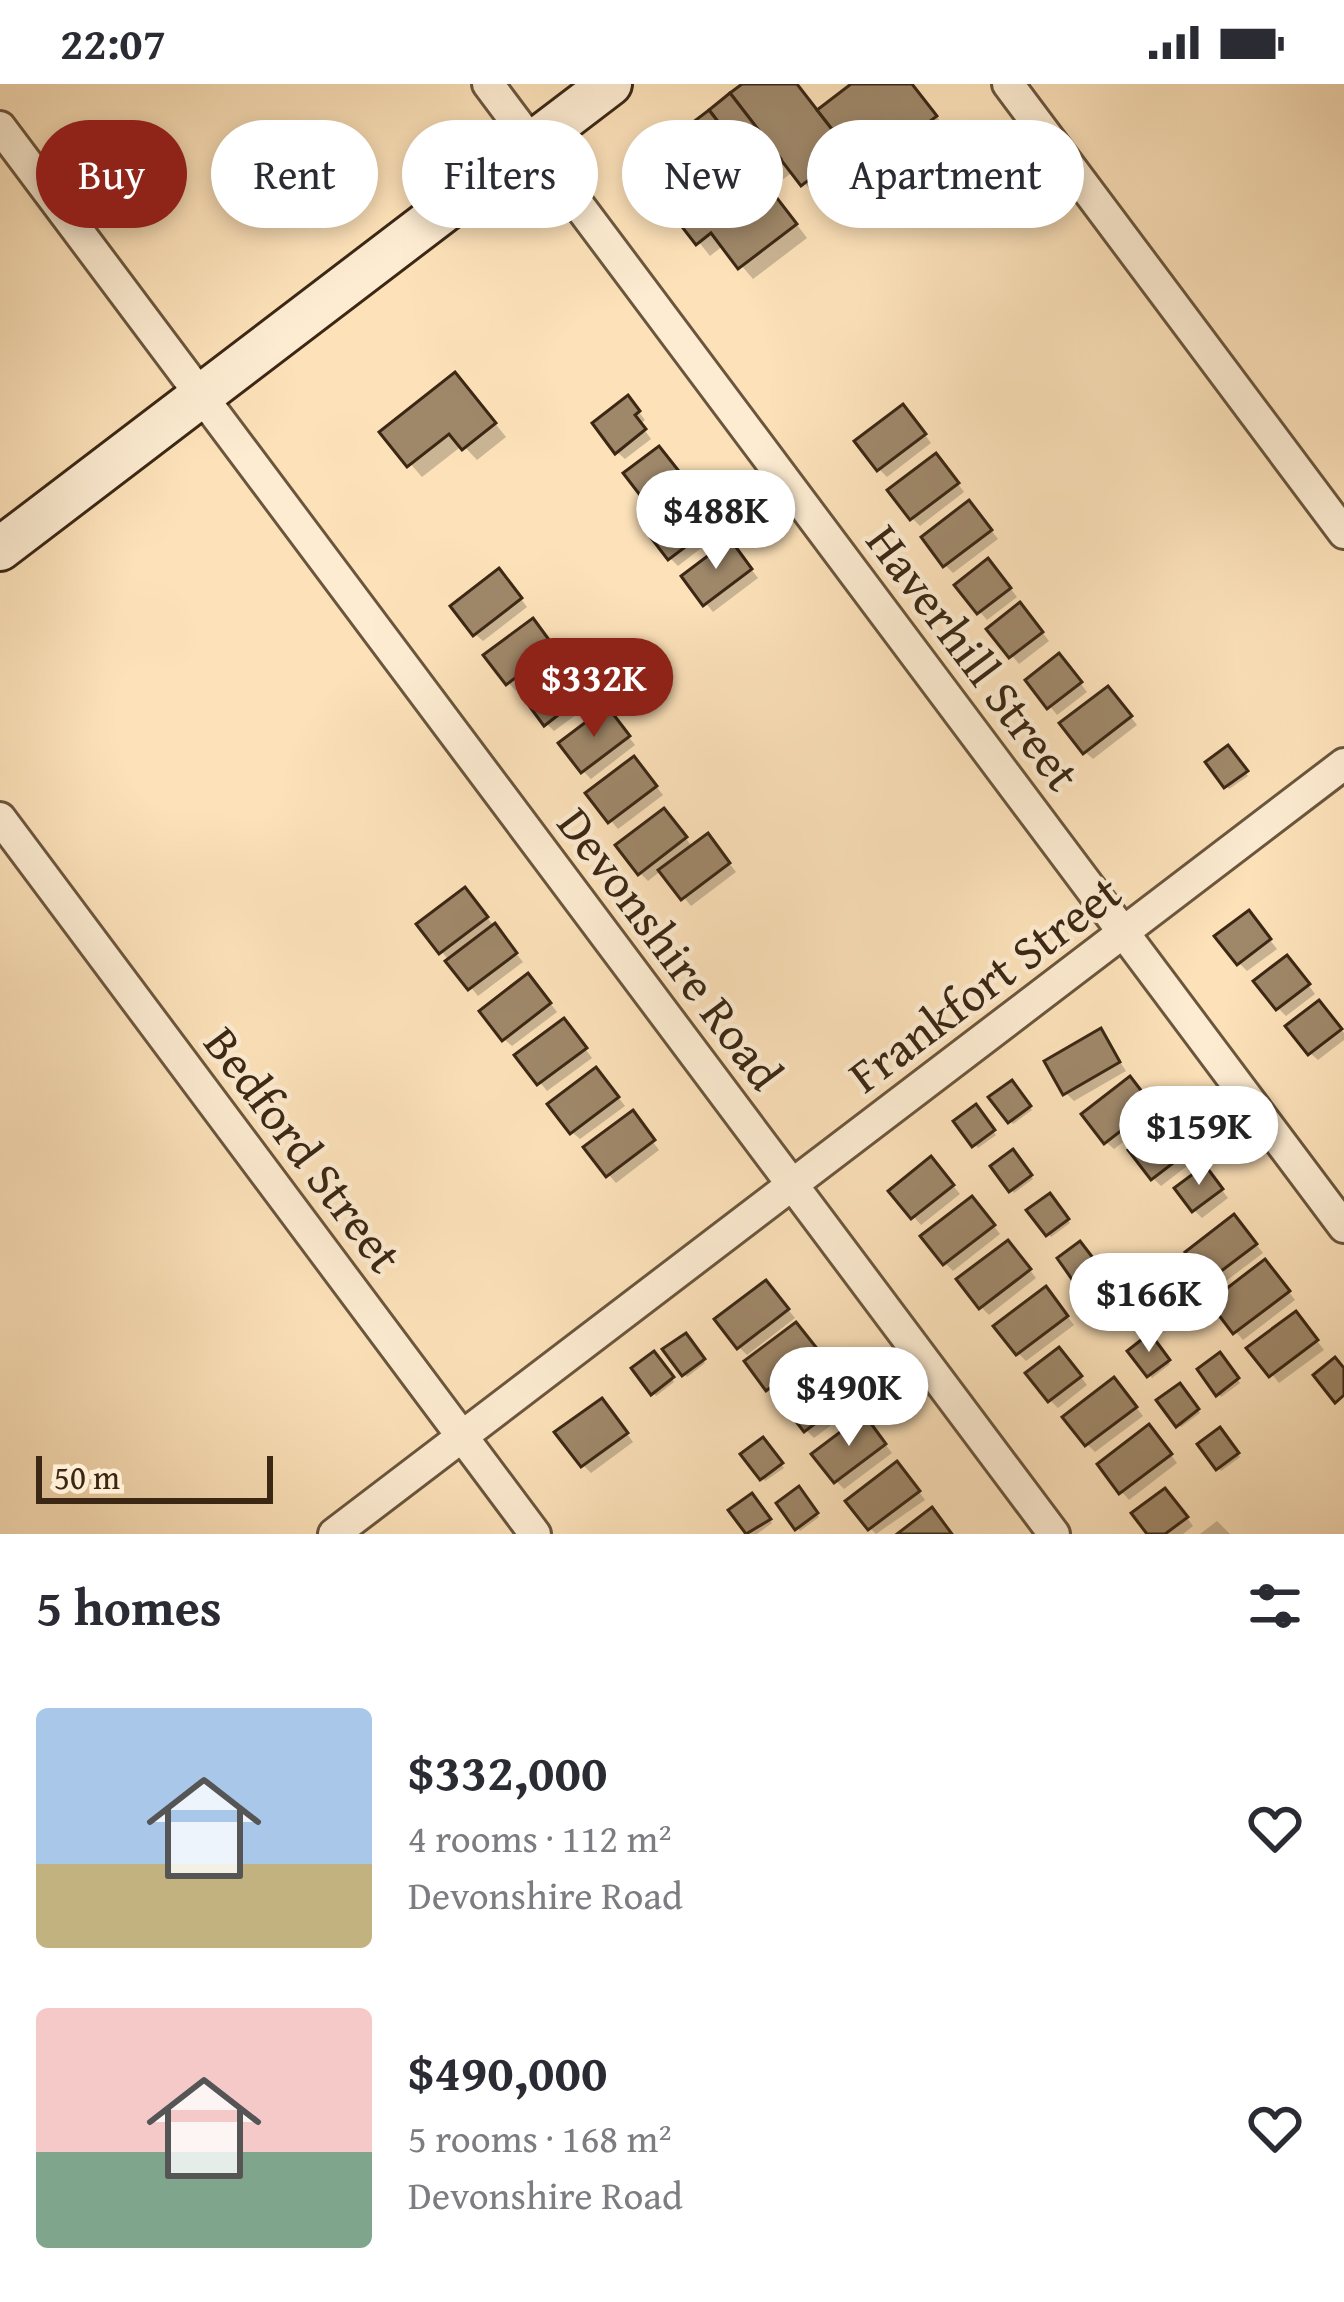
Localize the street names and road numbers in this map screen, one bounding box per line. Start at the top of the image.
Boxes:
street label: Haverhill Street [850,509,1098,805]
street label: Devonshire Road [541,792,801,1105]
street label: Frankfort Street [833,857,1135,1109]
street label: Bedford Street [188,1011,420,1287]

